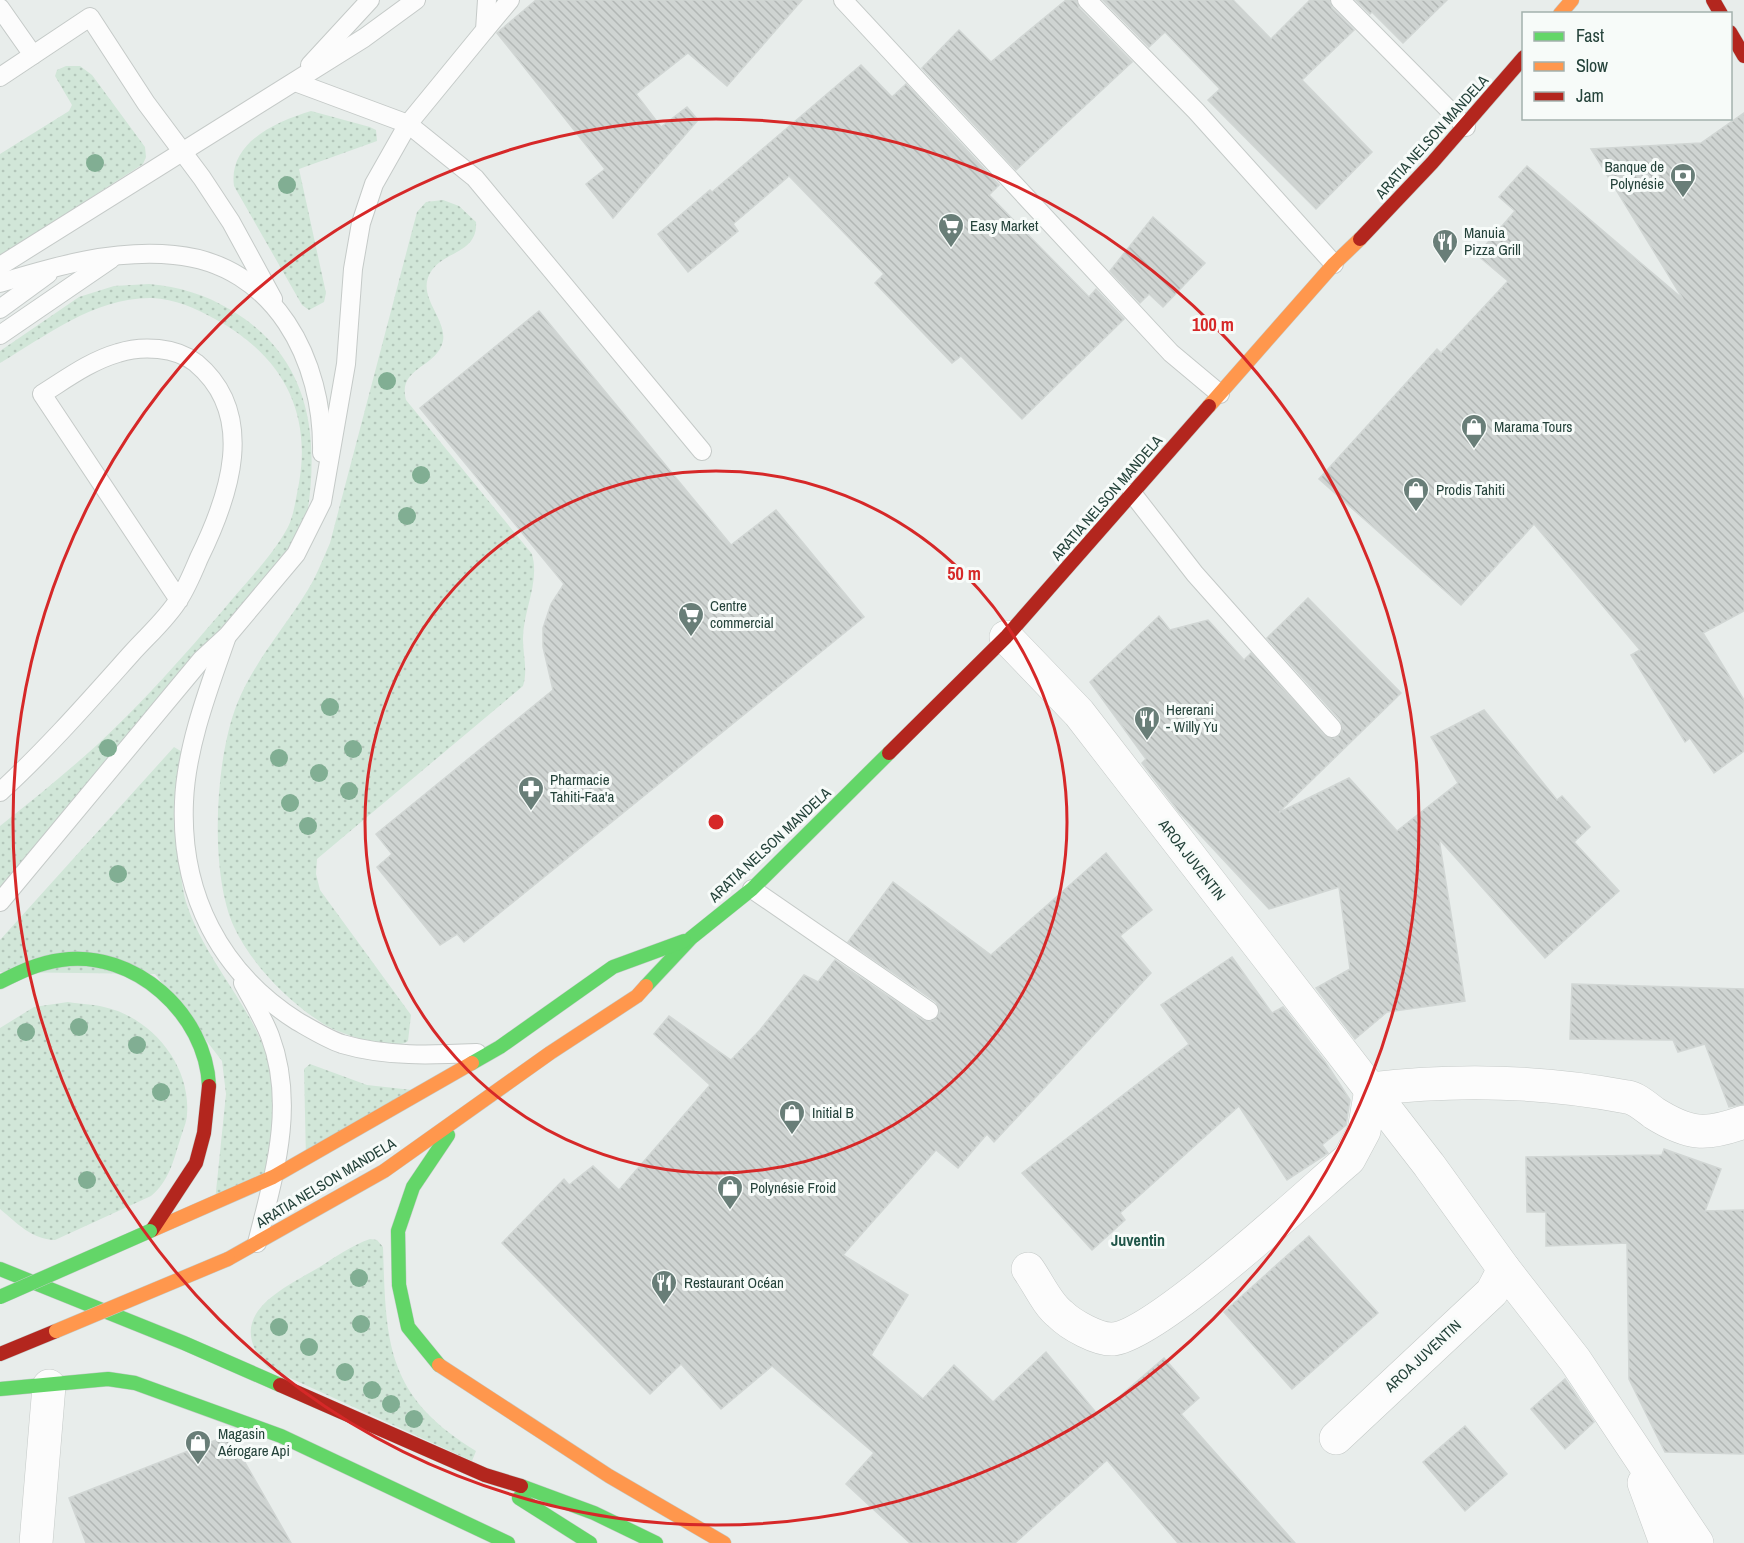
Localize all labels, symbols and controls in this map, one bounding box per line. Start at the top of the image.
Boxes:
legend [1522,12,1732,120]
text: Fast [1576,23,1604,48]
text: Slow [1576,53,1608,78]
street label: ARATIA NELSON MANDELA [1370,70,1493,204]
text: Jam [1576,83,1604,108]
place label: Banque de Polynésie [1604,156,1664,194]
bank icon: Banque de Polynésie [1668,161,1698,199]
supermarket icon: Easy Market [936,211,966,249]
place label: Easy Market [970,215,1039,236]
place label: Manuia Pizza Grill [1464,222,1521,260]
restaurant icon: Manuia Pizza Grill [1430,227,1460,265]
text: 100 m [1192,312,1234,337]
shop icon: Marama Tours [1459,412,1489,450]
place label: Marama Tours [1494,416,1572,437]
street label: ARATIA NELSON MANDELA [1046,430,1167,566]
shop icon: Prodis Tahiti [1401,475,1431,513]
place label: Prodis Tahiti [1436,479,1505,500]
text: 50 m [947,561,981,586]
place label: Centre commercial [710,595,774,633]
supermarket icon: Centre commercial [676,600,706,638]
place label: Hererani - Willy Yu [1166,699,1218,737]
restaurant icon: Hererani - Willy Yu [1132,704,1162,742]
place label: Pharmacie Tahiti-Faa'a [550,769,614,807]
pharmacy icon: Pharmacie Tahiti-Faa'a [516,774,546,812]
street label: ARATIA NELSON MANDELA [703,782,836,907]
centre of rings [706,812,726,832]
street label: AROA JUVENTIN [1153,814,1231,905]
shop icon: Initial B [777,1098,807,1136]
place label: Initial B [812,1102,854,1123]
street label: ARATIA NELSON MANDELA [251,1132,400,1233]
shop icon: Polynésie Froid [715,1173,745,1211]
place label: Polynésie Froid [750,1177,836,1198]
district label: Juventin [1111,1229,1165,1251]
restaurant icon: Restaurant Océan [649,1268,679,1306]
place label: Restaurant Océan [684,1272,784,1293]
street label: AROA JUVENTIN [1379,1315,1466,1397]
place label: Magasin Aérogare Api [217,1423,290,1461]
shop icon: Magasin Aérogare Api [183,1428,213,1466]

